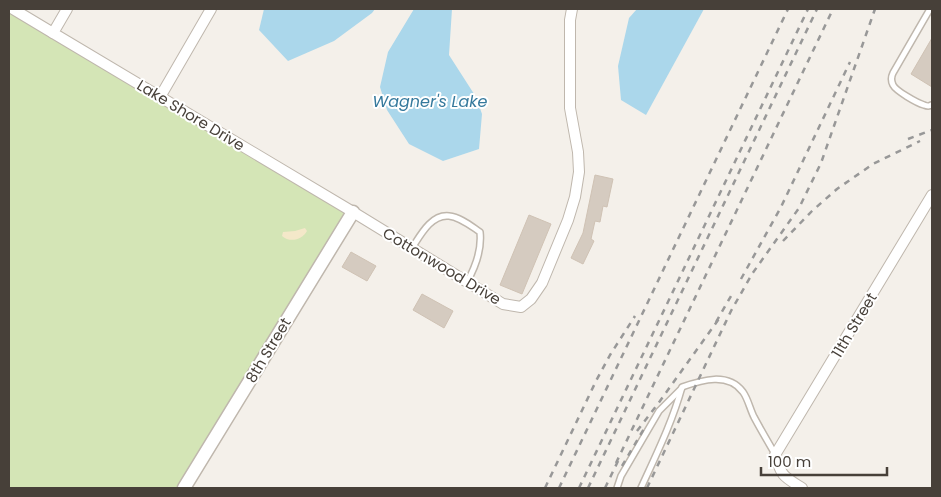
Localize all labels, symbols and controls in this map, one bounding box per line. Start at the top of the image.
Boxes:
street label: Lake Shore Drive [133,75,249,155]
water label: Wagner's Lake [373,90,488,113]
street label: Cottonwood Drive [379,222,505,310]
street label: 11th Street [826,288,882,362]
street label: 8th Street [240,314,296,386]
scale bar [761,444,887,476]
text: 100 m [768,451,811,472]

